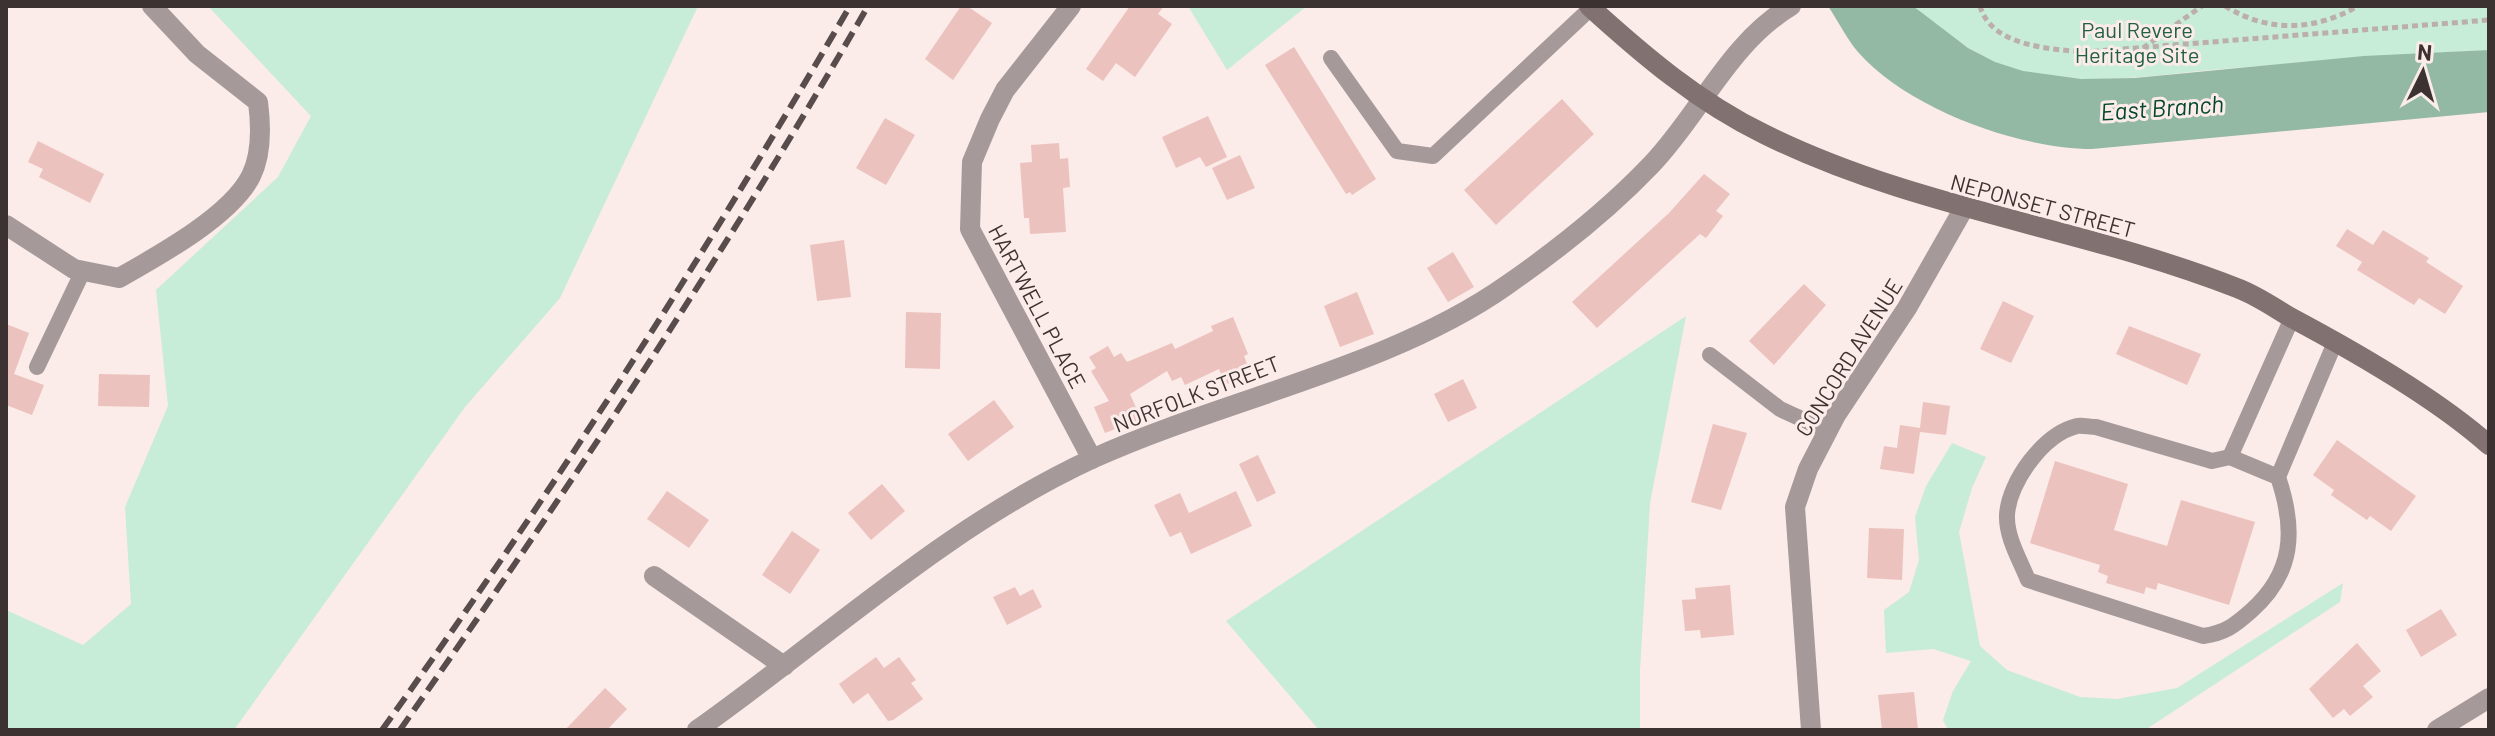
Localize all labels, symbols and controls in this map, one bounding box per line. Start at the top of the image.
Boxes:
park label: Paul Revere Heritage Site [2075,16,2199,67]
north arrow [2383,32,2463,112]
text: N [2416,37,2433,65]
water label: East Branch [2099,88,2225,126]
street label: NEPONSET STREET [1948,168,2138,242]
street label: HARTWELL PLACE [984,220,1092,392]
street label: CONCORD AVENUE [1789,273,1907,441]
street label: NORFOLK STREET [1109,349,1283,437]

